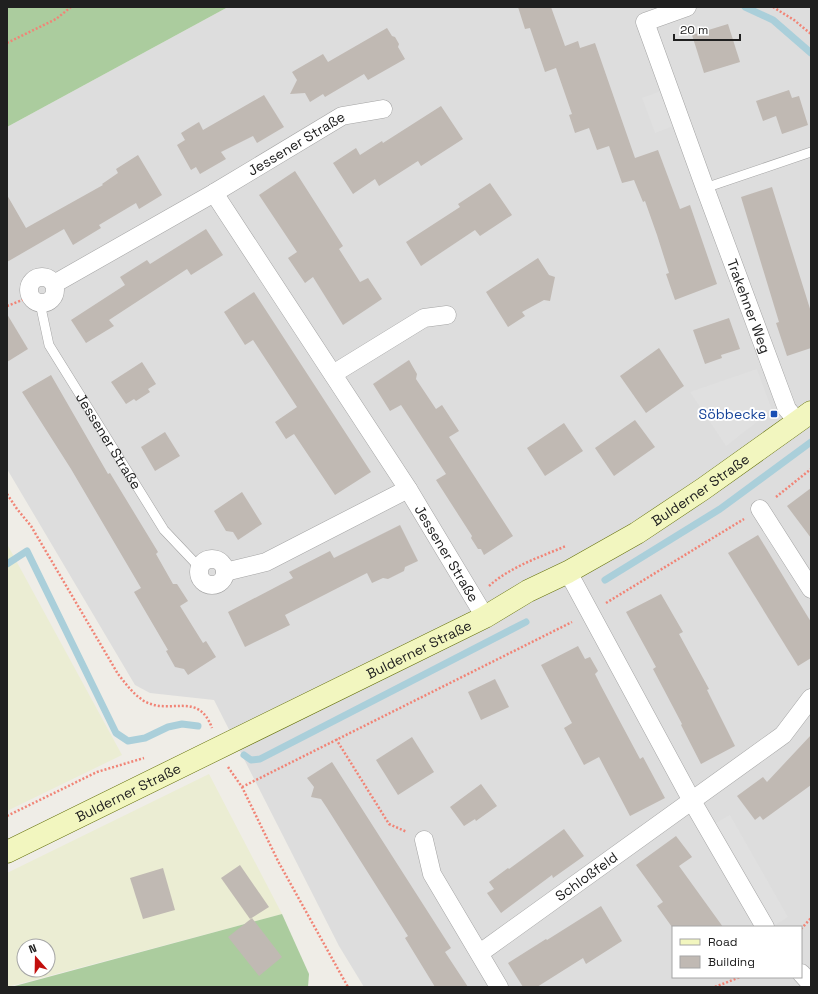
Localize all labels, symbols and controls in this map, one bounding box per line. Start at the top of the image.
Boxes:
scale bar [674,16,740,42]
text: 20 m [680,22,708,38]
street label: Jessener Straße [244,107,348,180]
street label: Trakehner Weg [723,256,775,356]
street label: Jessener Straße [72,389,145,493]
place label: Söbbecke [699,405,766,423]
marker: Söbbecke [769,409,779,419]
street label: Bulderner Straße [648,450,753,530]
street label: Jessener Straße [411,501,483,605]
street label: Bulderner Straße [363,616,474,683]
street label: Bulderner Straße [73,759,184,826]
street label: Schloßfeld [552,848,621,905]
legend [672,926,802,978]
text: Road [708,934,737,950]
north arrow [16,938,56,978]
text: N [27,941,38,956]
text: Building [708,954,755,970]

